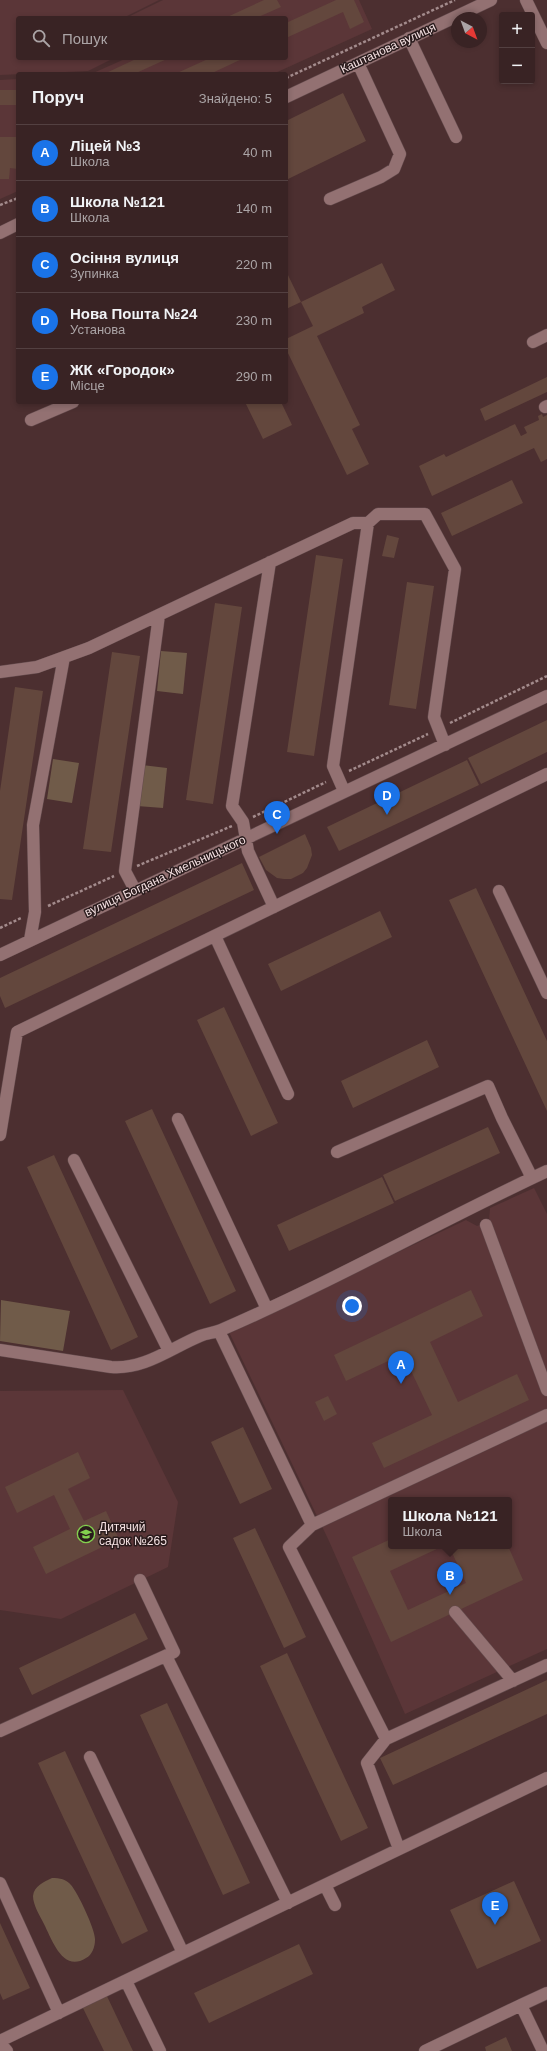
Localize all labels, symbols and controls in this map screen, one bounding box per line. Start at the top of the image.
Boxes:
north arrow [451,12,487,48]
map controls [499,12,535,84]
button: + [499,12,535,48]
search box [16,16,288,60]
street label: Каштанова вулиця [338,20,438,76]
icon: search [30,27,52,49]
text: Пошук [62,30,107,47]
button: − [499,48,535,84]
text: Поруч [32,88,84,107]
text: Знайдено: 5 [199,91,272,106]
text: Ліцей №3 [70,137,141,154]
text: A [40,145,50,160]
text: 40 m [243,145,272,160]
text: Школа [70,154,110,169]
text: Школа №121 [70,193,165,210]
text: B [40,201,50,216]
text: 140 m [236,201,272,216]
text: Школа [70,210,110,225]
text: Осіння вулиця [70,249,179,266]
text: C [40,257,50,272]
text: 220 m [236,257,272,272]
text: Зупинка [70,266,119,281]
text: Нова Пошта №24 [70,305,197,322]
text: D [40,313,50,328]
text: 230 m [236,313,272,328]
text: Установа [70,322,125,337]
text: ЖК «Городок» [70,361,175,378]
text: E [41,369,49,384]
text: 290 m [236,369,272,384]
text: Місце [70,378,105,393]
pin: D [374,782,400,815]
pin: C [264,801,290,834]
street label: вулиця Богдана Хмельницького [82,832,248,920]
your location [342,1296,362,1316]
pin: A [388,1351,414,1384]
popup [388,1497,512,1549]
text: Школа №121 [403,1507,497,1524]
place label: Дитячий садок №265 [99,1520,167,1548]
school or university icon: Дитячий садок №265 [76,1524,96,1544]
text: Школа [403,1524,442,1539]
pin: B [437,1562,463,1595]
pin: E [482,1892,508,1925]

